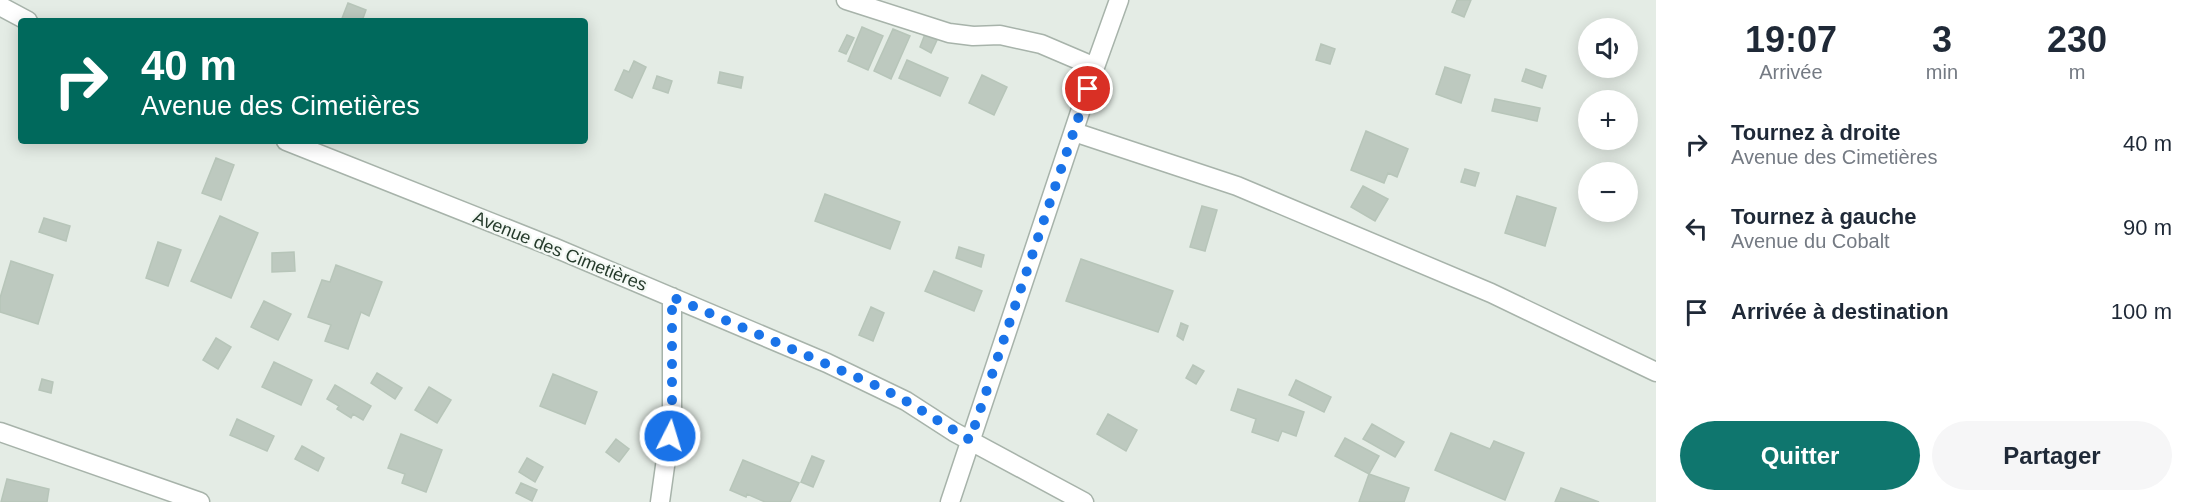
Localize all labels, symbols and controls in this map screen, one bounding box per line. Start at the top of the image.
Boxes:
map controls [1578,18,1638,222]
button: sound [1578,18,1638,78]
text: 19:07 [1745,19,1837,60]
text: 3 [1932,19,1952,60]
text: 230 [2047,19,2107,60]
icon: right [42,42,120,120]
text: 40 m [141,42,237,89]
text: Arrivée [1759,61,1823,83]
text: min [1926,61,1958,83]
text: m [2069,61,2085,83]
pin [1062,63,1113,114]
icon: arrive [1071,72,1104,105]
button: + [1578,90,1638,150]
text: Avenue des Cimetières [141,91,420,121]
text: Tournez à droite [1731,120,1901,145]
icon: right [1680,128,1713,161]
text: 40 m [2123,131,2172,156]
text: Avenue des Cimetières [1731,146,1937,168]
button: − [1578,162,1638,222]
text: Tournez à gauche [1731,204,1916,229]
street label: Avenue des Cimetières [470,207,650,295]
icon: left [1680,212,1713,245]
text: 90 m [2123,215,2172,240]
text: Avenue du Cobalt [1731,230,1890,252]
icon: arrive [1680,296,1713,329]
text: Arrivée à destination [1731,299,1949,324]
text: 100 m [2111,299,2172,324]
position arrow [638,404,702,468]
button: Quitter [1680,421,1920,490]
button: Partager [1932,421,2172,490]

